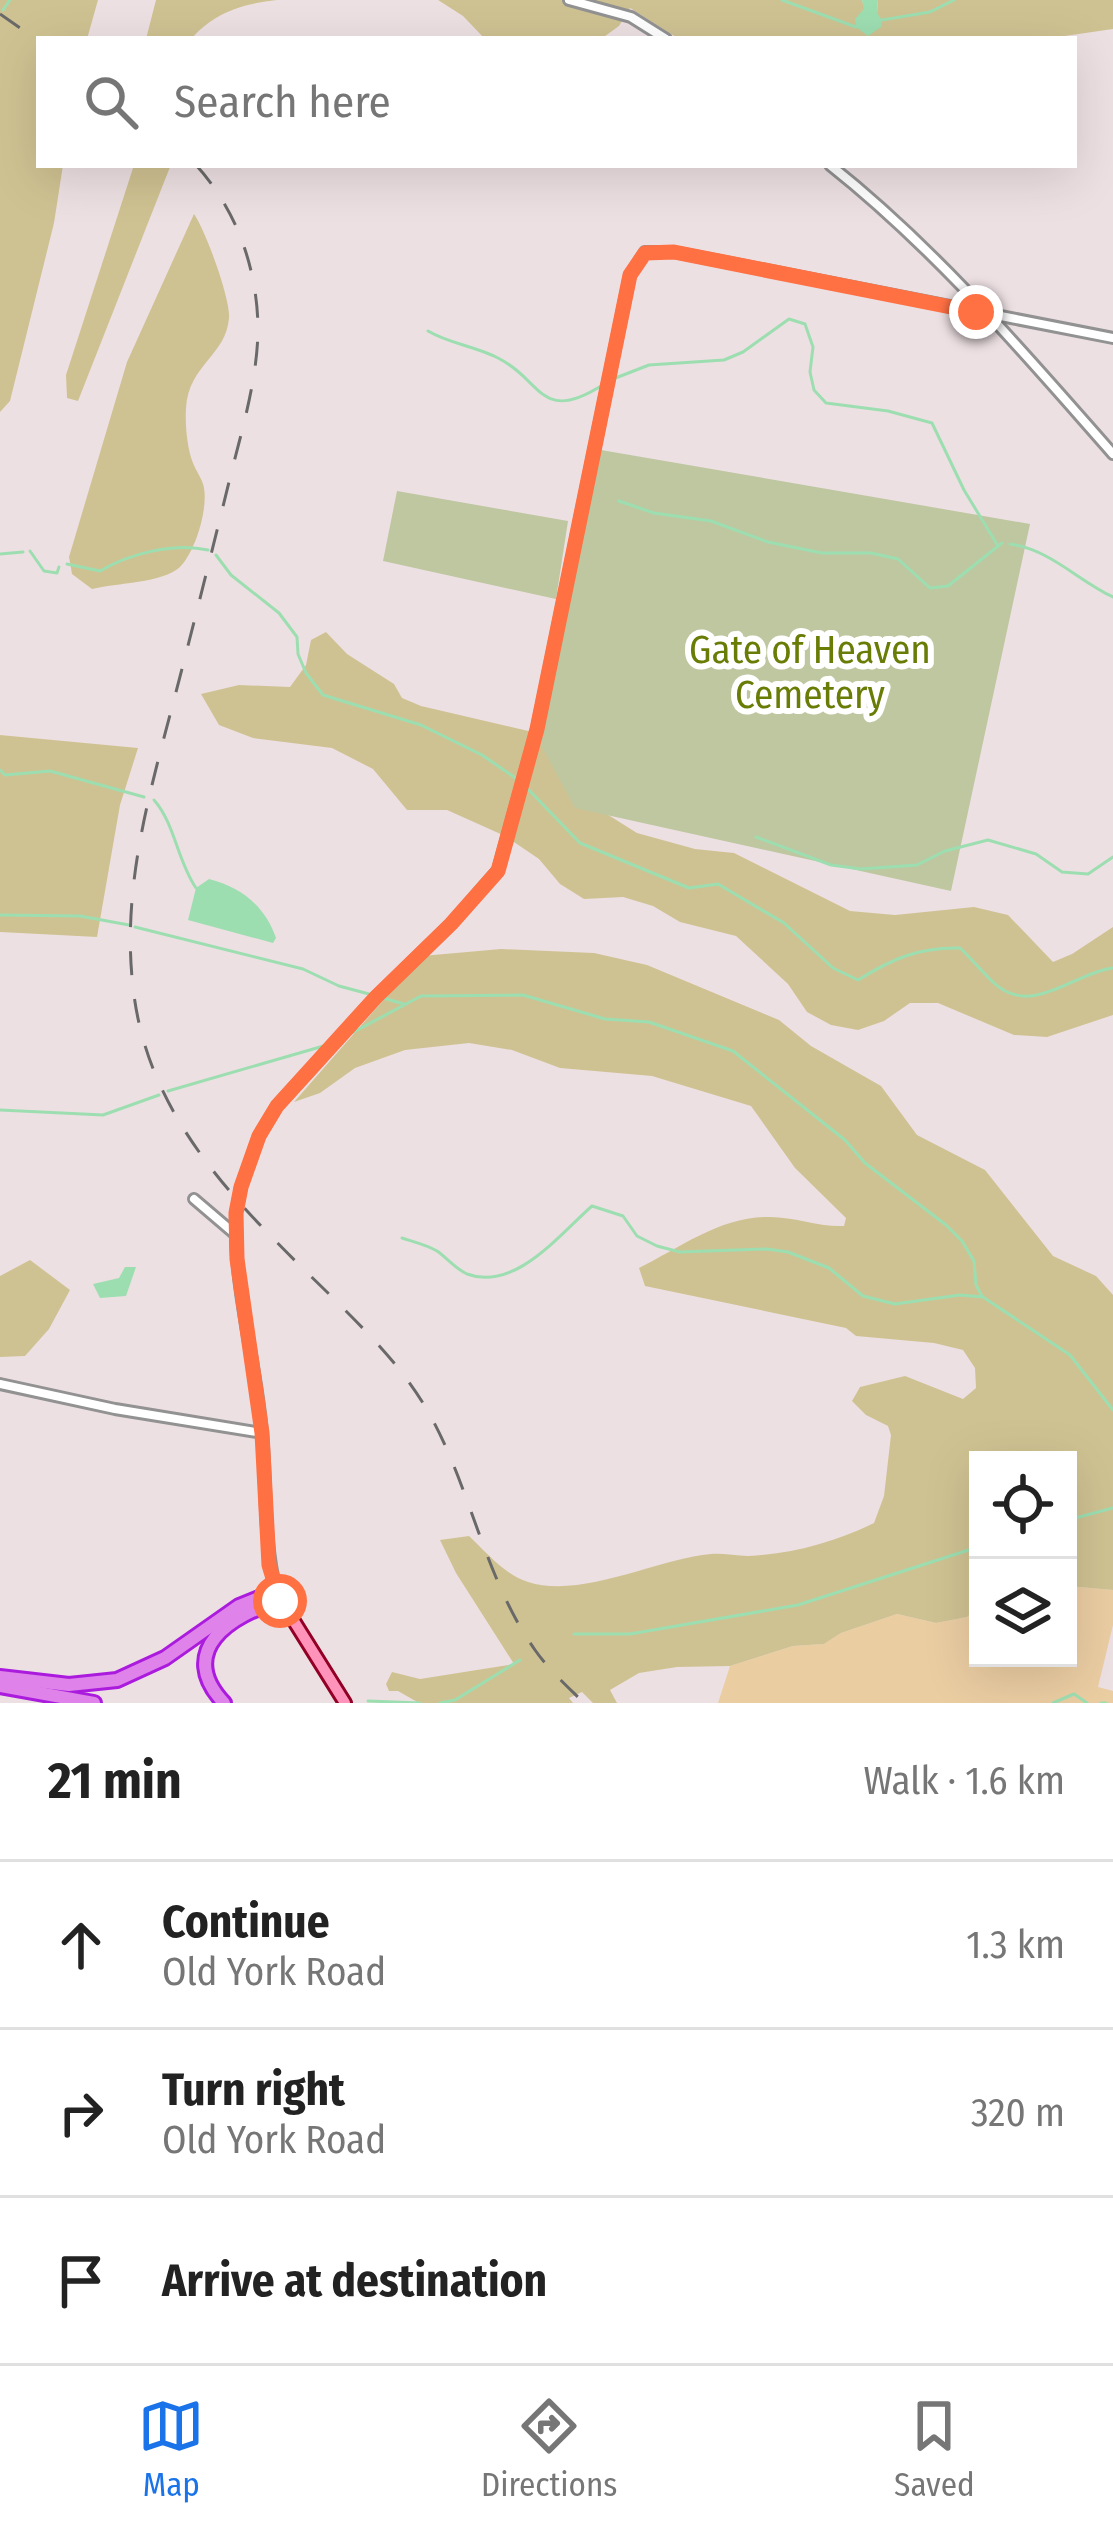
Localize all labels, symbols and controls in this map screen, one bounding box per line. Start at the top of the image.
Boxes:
search box [36,36,1077,168]
icon: search [78,69,144,135]
text: Search here [174,75,391,129]
route end [949,285,1003,339]
park label: Gate of Heaven Cemetery [689,627,931,718]
map controls [969,1451,1077,1667]
button: locate [969,1451,1077,1559]
button: layers [969,1559,1077,1667]
route start [253,1574,307,1628]
text: 21 min [48,1750,182,1812]
text: Walk · 1.6 km [863,1758,1065,1804]
text: Continue [162,1895,330,1949]
icon: ahead [48,1912,114,1978]
text: 1.3 km [966,1922,1065,1968]
text: Old York Road [162,1949,386,1995]
text: Turn right [162,2063,345,2117]
icon: right [48,2080,114,2146]
text: 320 m [971,2090,1065,2136]
text: Old York Road [162,2117,386,2163]
icon: arrive [48,2248,114,2314]
text: Arrive at destination [162,2254,547,2308]
tab: Map [138,2393,204,2505]
tab: Directions [481,2393,617,2505]
tab: Saved [894,2393,975,2505]

